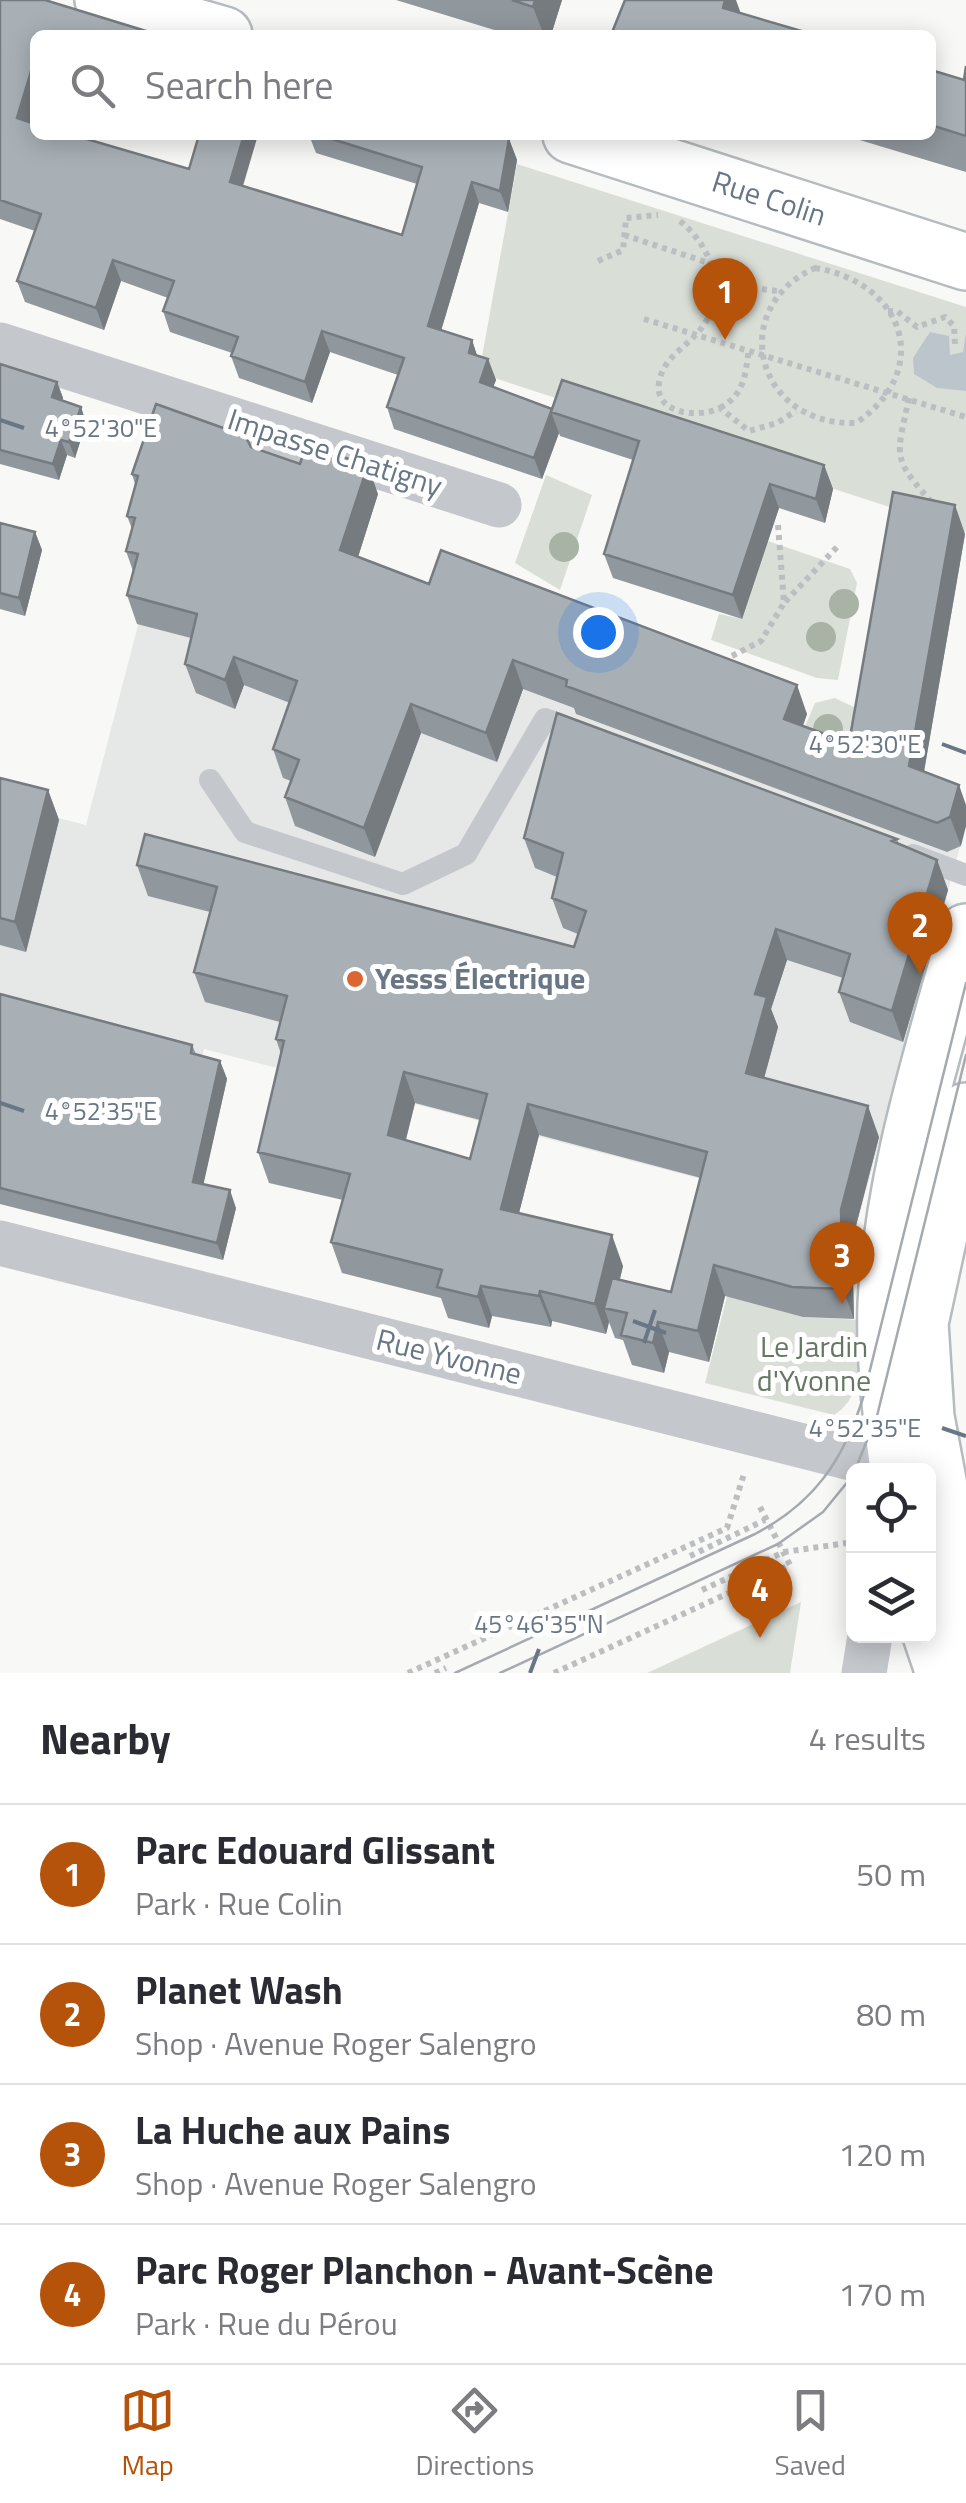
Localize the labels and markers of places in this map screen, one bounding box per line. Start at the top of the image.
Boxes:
pin: 1 [692,258,758,340]
pin: 2 [888,892,952,974]
place label: Yesss Électrique [375,955,585,1001]
marker: Yesss Électrique [344,968,366,990]
pin: 3 [810,1222,874,1304]
pin: 4 [728,1556,792,1638]

